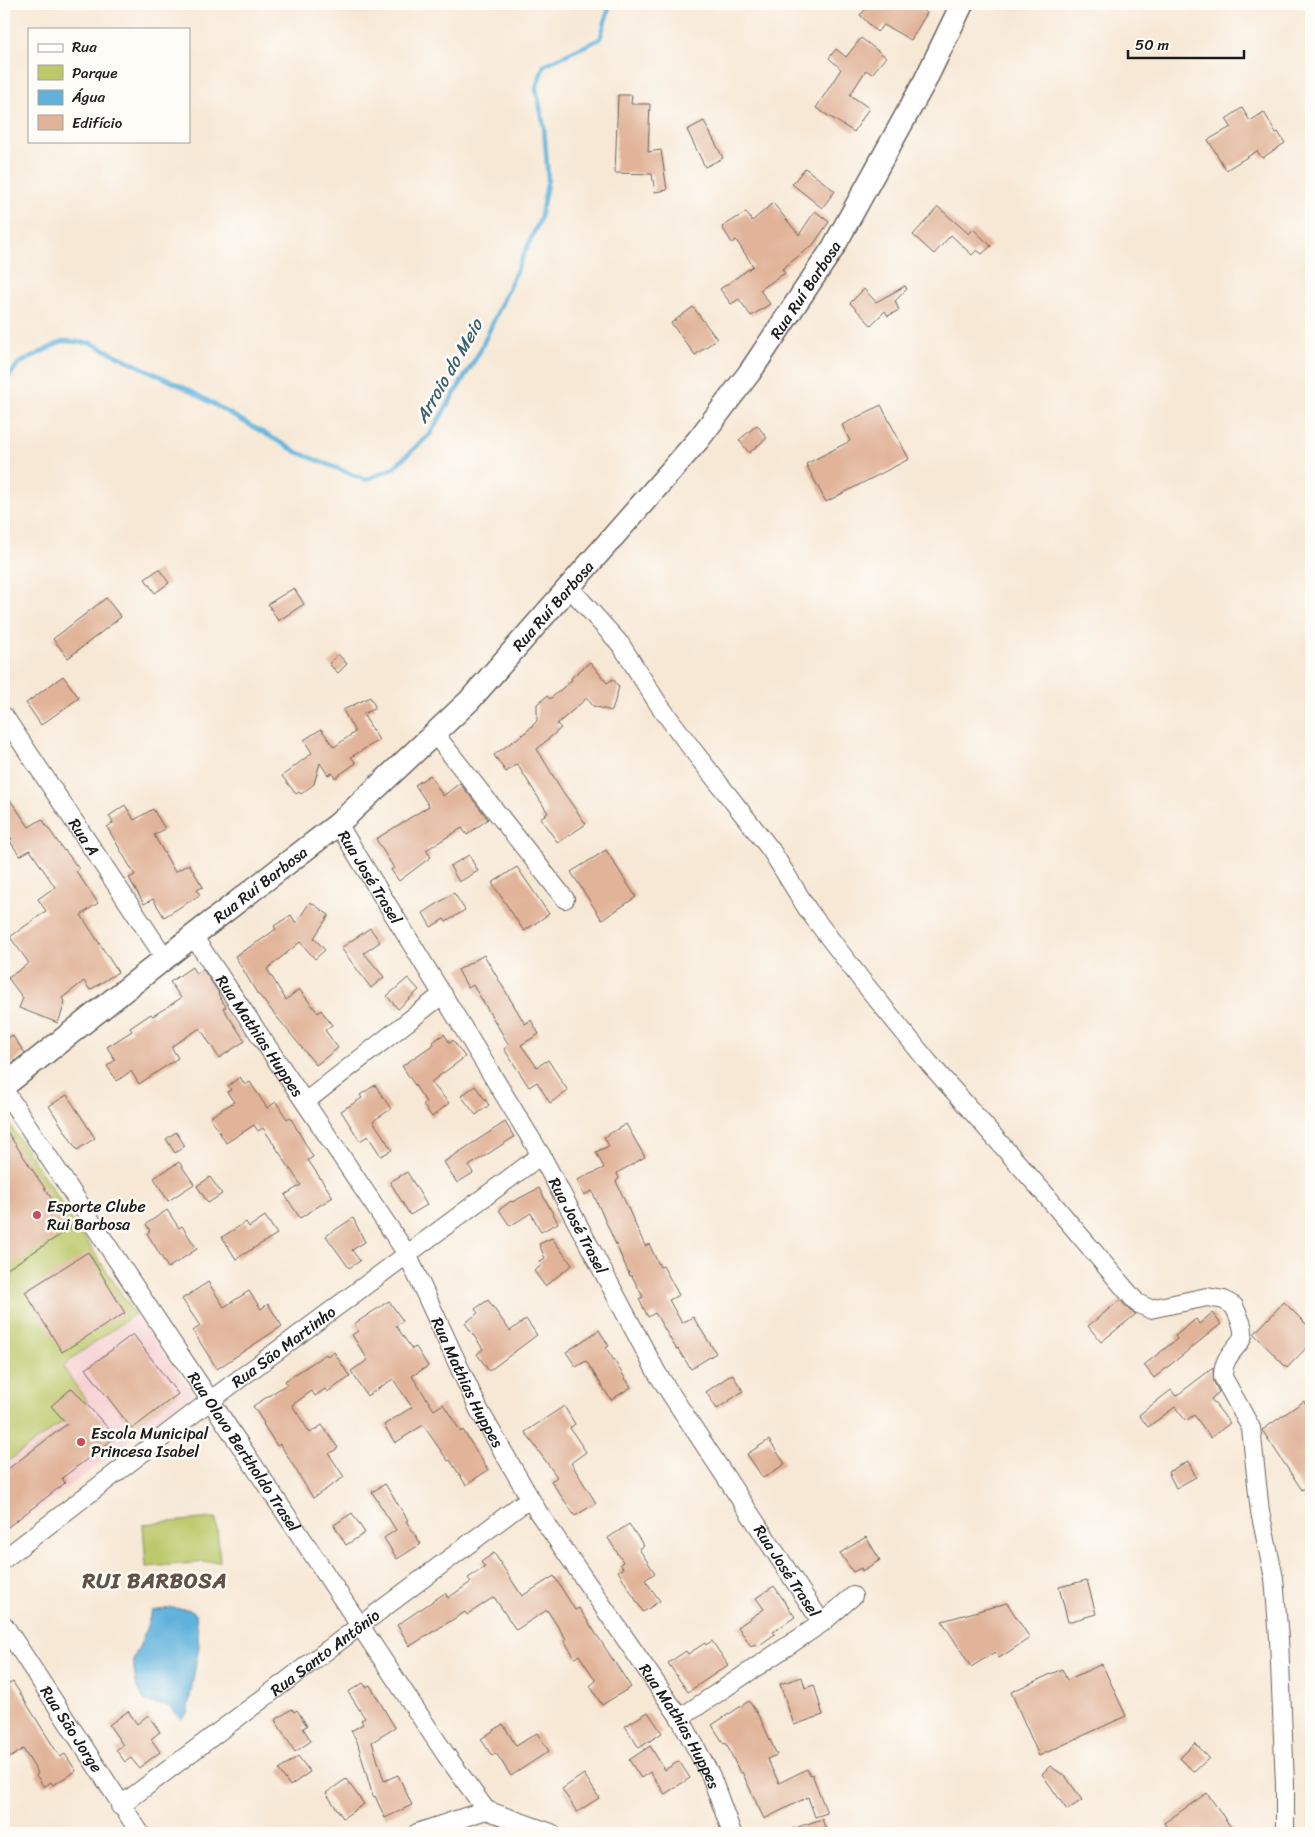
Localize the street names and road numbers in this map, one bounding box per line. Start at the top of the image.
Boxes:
street label: Rua Ruí Barbosa [761,235,849,345]
street label: Rua Ruí Barbosa [504,553,601,658]
street label: Rua A [61,812,108,862]
street label: Rua José Trasel [330,824,411,930]
street label: Rua Ruí Barbosa [206,838,314,930]
street label: Rua Mathias Huppes [208,968,312,1103]
street label: Rua José Trasel [541,1172,616,1279]
street label: Rua São Martinho [225,1298,342,1395]
street label: Rua Mathias Huppes [423,1312,512,1453]
street label: Rua Olavo Bertholdo Trasel [180,1365,309,1538]
street label: Rua José Trasel [746,1518,829,1623]
street label: Rua Santo Antônio [263,1601,386,1704]
street label: Rua Mathias Huppes [632,1657,729,1793]
street label: Rua São Jorge [33,1679,111,1778]

